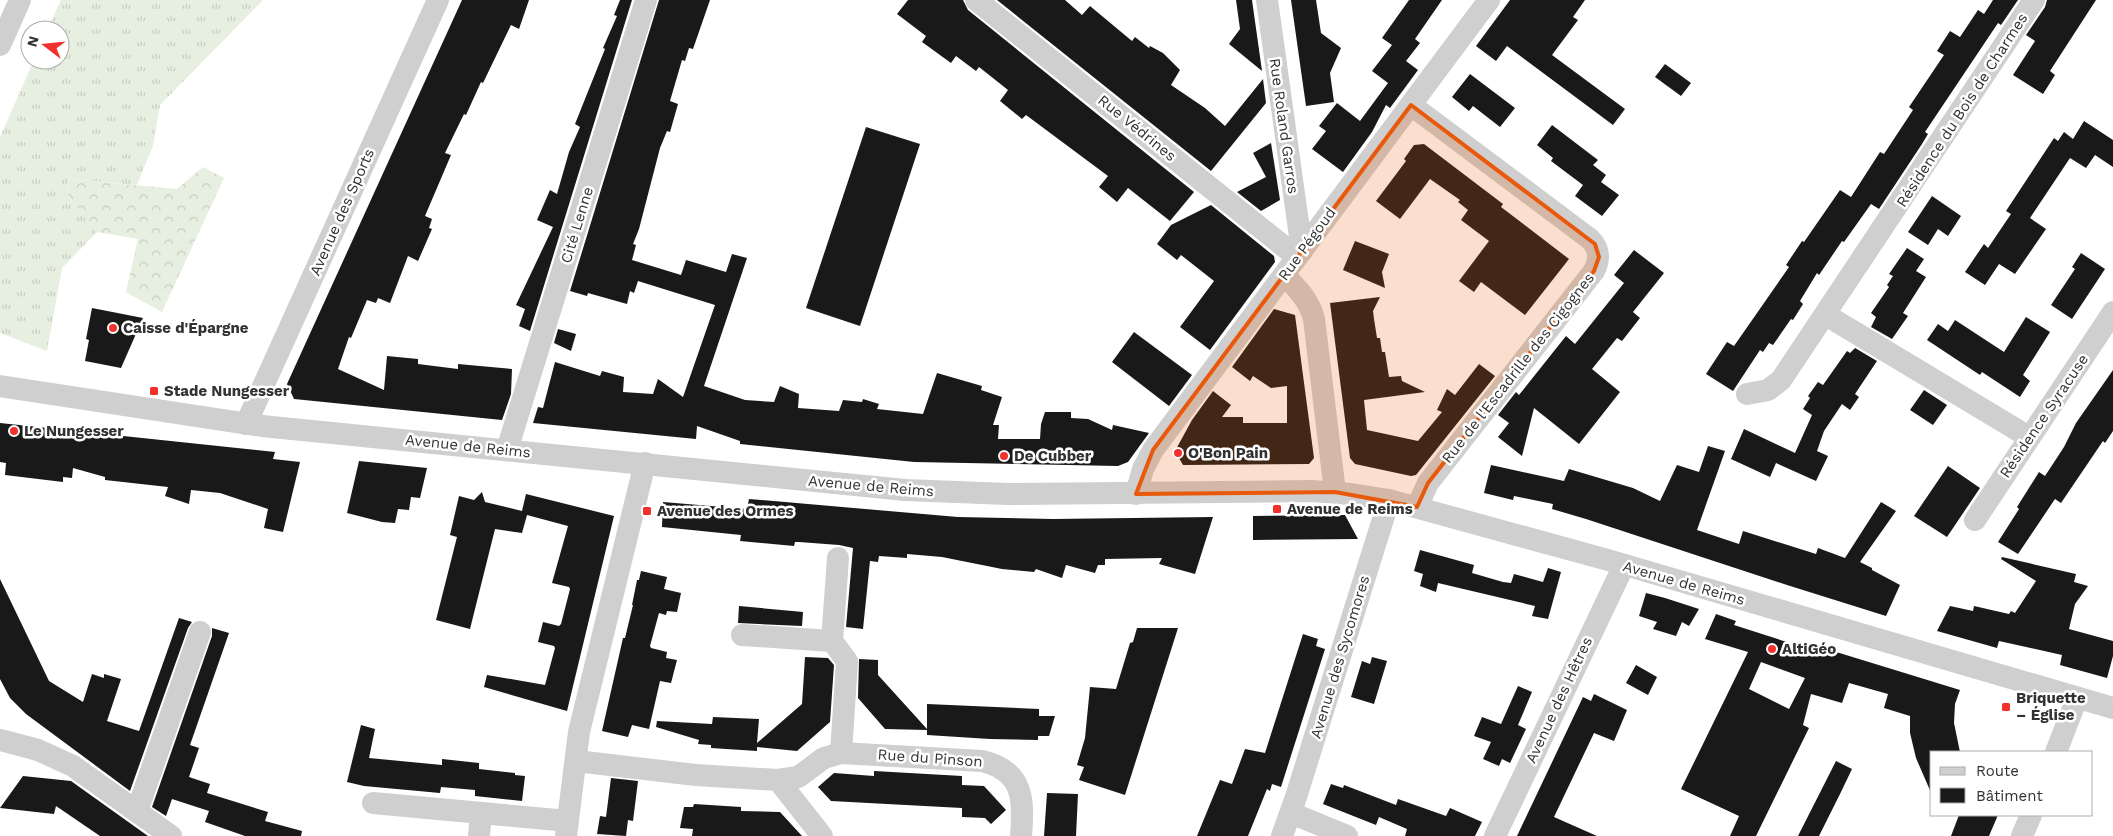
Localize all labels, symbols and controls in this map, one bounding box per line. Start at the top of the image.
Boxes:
street label: Résidence du Bois de Charmes [1892,10,2032,210]
north arrow [20,20,70,70]
text: N [23,34,42,49]
street label: Rue Roland Garros [1266,57,1302,195]
street label: Rue Védrines [1094,91,1180,165]
street label: Avenue des Sports [306,146,378,278]
street label: Cité Lenne [557,185,597,265]
street label: Rue Pégoud [1274,204,1340,284]
street label: Rue de l'Escadrille des Cigognes [1438,269,1598,467]
place label: Caisse d'Épargne [123,319,249,337]
marker: Caisse d'Épargne [107,322,119,334]
street label: Résidence Syracuse [1996,351,2092,481]
place label: Stade Nungesser [164,382,290,400]
marker: Stade Nungesser [148,385,160,397]
place label: Le Nungesser [24,422,124,440]
marker: Le Nungesser [8,425,20,437]
street label: Avenue de Reims [404,430,532,462]
place label: O'Bon Pain [1188,444,1268,462]
place label: De Cubber [1014,447,1092,465]
marker: O'Bon Pain [1172,447,1184,459]
marker: De Cubber [998,450,1010,462]
street label: Avenue de Reims [807,472,935,500]
place label: Avenue de Reims [1287,500,1413,518]
place label: Avenue des Ormes [657,502,794,520]
marker: Avenue de Reims [1271,503,1283,515]
marker: Avenue des Ormes [641,505,653,517]
street label: Avenue de Reims [1621,557,1747,609]
street label: Avenue des Sycomores [1307,573,1373,741]
street label: Avenue des Hêtres [1522,634,1596,766]
place label: AltiGéo [1782,640,1836,658]
marker: AltiGéo [1766,643,1778,655]
place label: Briquette – Église [2016,689,2086,724]
marker: Briquette – Église [2000,701,2012,713]
street label: Rue du Pinson [877,745,983,771]
legend [1930,751,2093,816]
text: Route [1976,762,2019,780]
text: Bâtiment [1976,787,2043,805]

